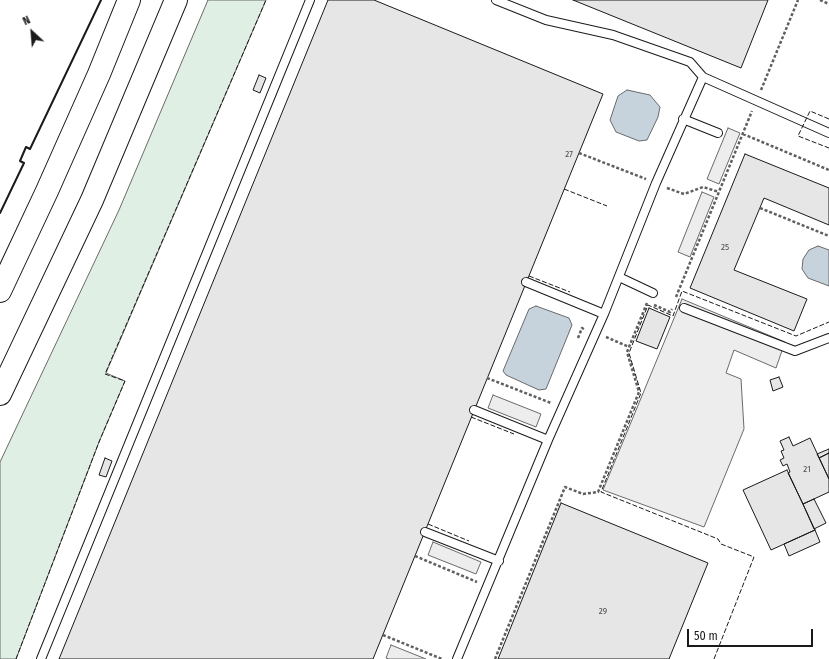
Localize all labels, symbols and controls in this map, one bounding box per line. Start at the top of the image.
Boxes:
north arrow [12,12,52,52]
text: N [21,13,32,28]
house number: 27 [565,149,573,159]
house number: 25 [721,242,729,252]
house number: 21 [803,464,811,474]
house number: 29 [599,606,607,616]
scale bar [689,621,815,647]
text: 50 m [694,629,718,643]

